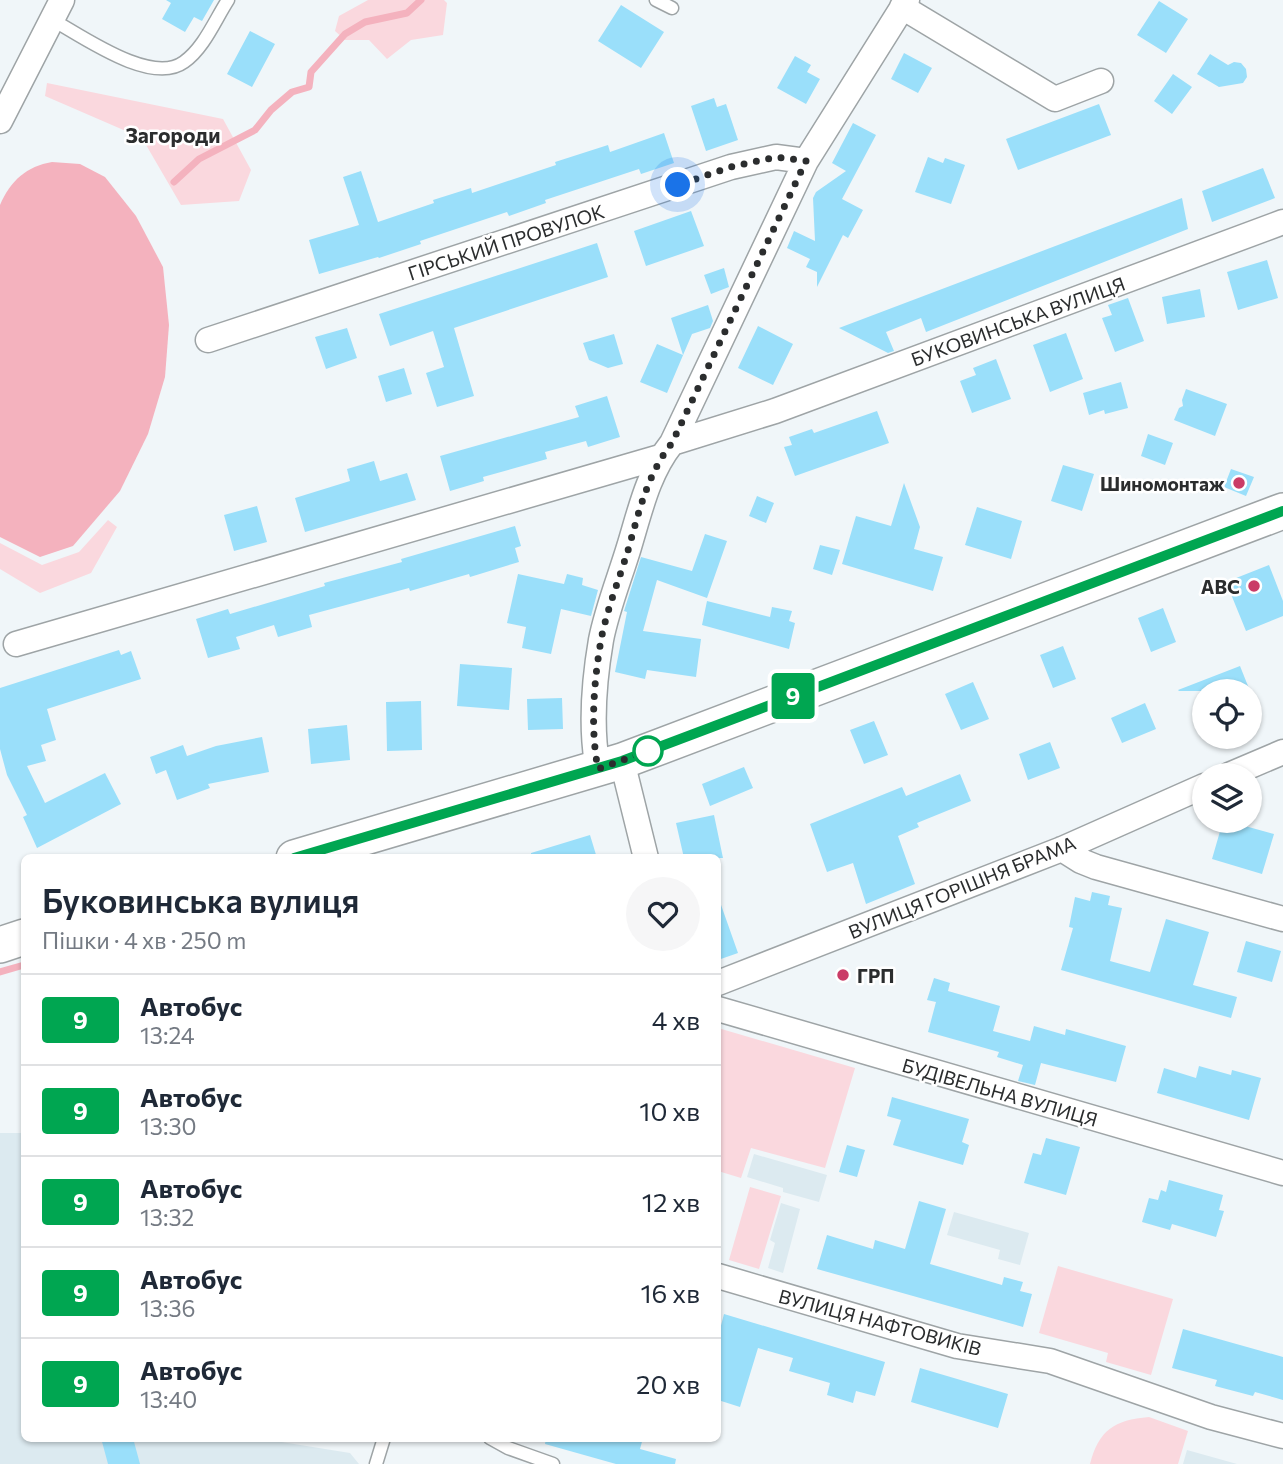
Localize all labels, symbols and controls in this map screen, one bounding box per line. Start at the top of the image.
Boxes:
district label: Загороди [125,122,221,147]
your location [660,167,695,202]
street label: ГІРСЬКИЙ ПРОВУЛОК [405,199,607,285]
street label: БУКОВИНСЬКА ВУЛИЦЯ [908,272,1128,370]
place label: Шиномонтаж [1100,472,1225,495]
marker: Шиномонтаж [1231,475,1247,491]
place label: ABC [1201,575,1240,598]
marker: ABC [1246,578,1262,594]
line badge: 9 [770,673,816,719]
map controls [1192,679,1262,833]
button: locate [1192,679,1262,749]
text: 9 [786,681,800,710]
unlabelled marker [633,736,663,766]
button: layers [1192,763,1262,833]
street label: ВУЛИЦЯ ГОРІШНЯ БРАМА [845,831,1079,943]
button: heart [626,877,700,951]
text: Буковинська вулиця [42,879,359,920]
text: Пішки · 4 хв · 250 m [42,926,246,954]
place label: ГРП [857,964,894,987]
marker: ГРП [835,967,851,983]
text: Автобус [140,990,242,1021]
text: 4 хв [652,1004,700,1035]
text: 9 [73,1005,88,1034]
text: 13:24 [140,1021,195,1049]
street label: БУДІВЕЛЬНА ВУЛИЦЯ [900,1053,1100,1131]
text: Автобус [140,1081,242,1112]
text: 10 хв [639,1095,700,1126]
text: 9 [73,1096,88,1125]
text: 13:30 [140,1112,197,1140]
text: Автобус [140,1172,242,1203]
text: 12 хв [642,1186,700,1217]
text: 9 [73,1187,88,1216]
text: 13:32 [140,1203,194,1231]
text: Автобус [140,1263,242,1294]
text: 16 хв [640,1277,700,1308]
text: 9 [73,1278,88,1307]
street label: ВУЛИЦЯ НАФТОВИКІВ [776,1284,984,1360]
text: 13:36 [140,1294,195,1322]
text: Автобус [140,1354,242,1385]
text: 20 хв [636,1368,700,1399]
text: 9 [73,1369,88,1398]
text: 13:40 [140,1385,197,1413]

